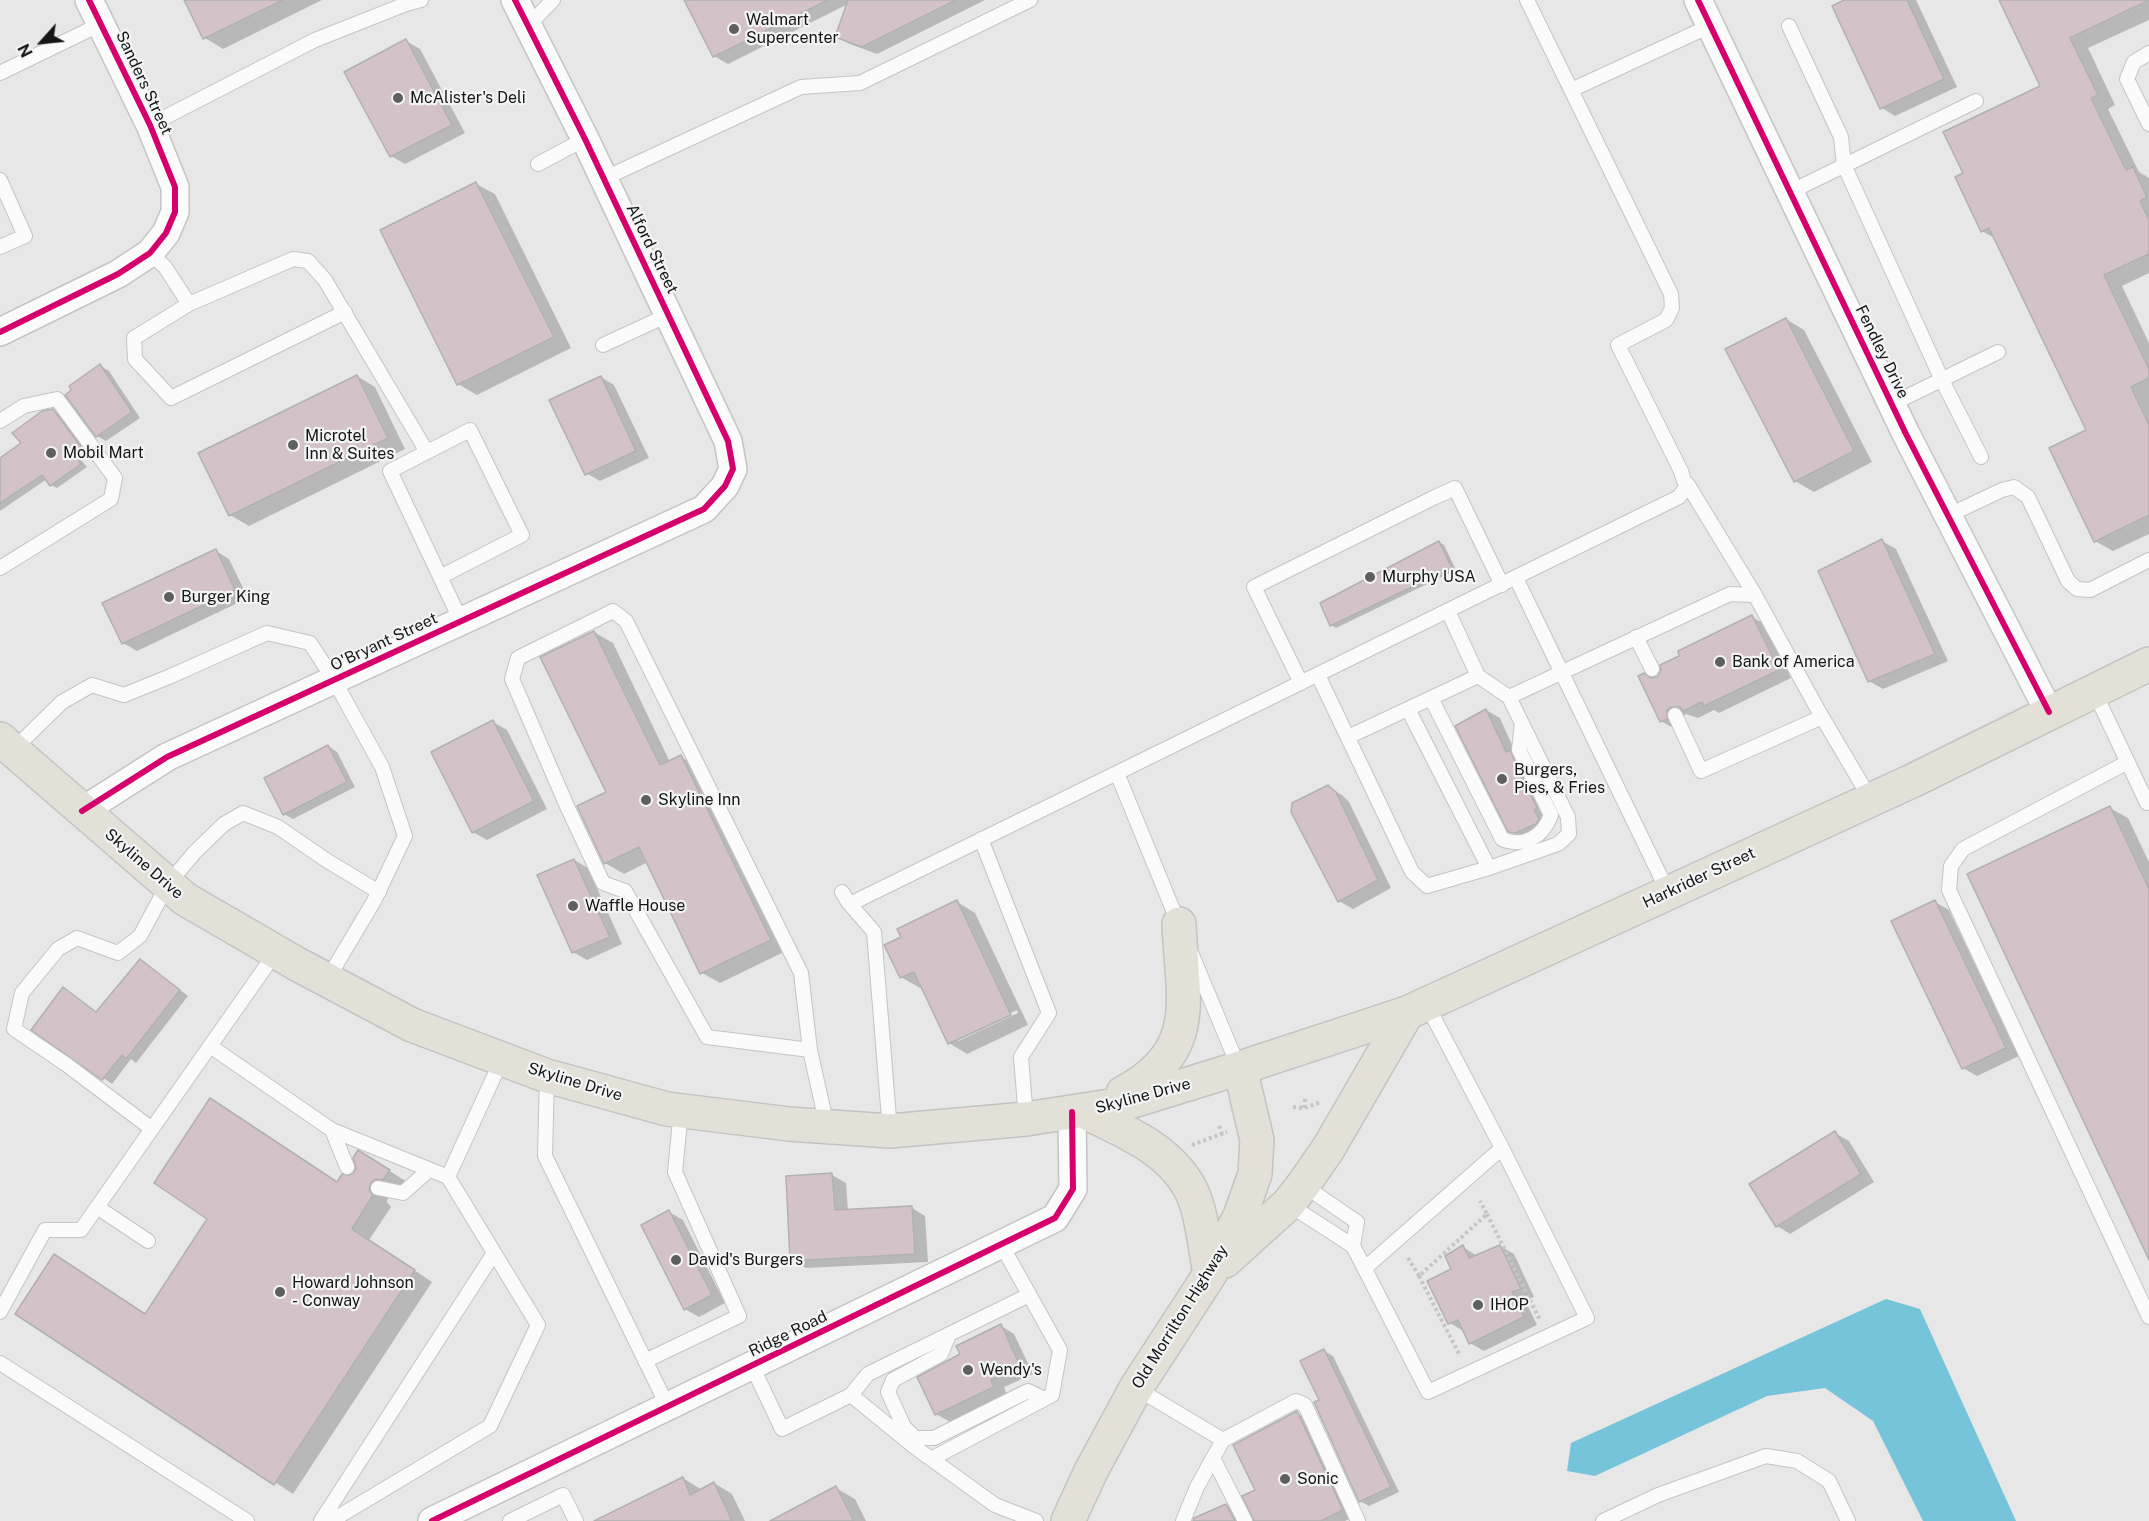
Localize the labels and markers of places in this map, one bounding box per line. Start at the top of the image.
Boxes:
place label: Walmart Supercenter [746,10,839,48]
marker: Walmart Supercenter [727,22,741,36]
place label: McAlister's Deli [410,88,526,108]
marker: McAlister's Deli [391,91,405,105]
place label: Microtel Inn & Suites [305,426,394,464]
marker: Microtel Inn & Suites [286,438,300,452]
place label: Mobil Mart [63,443,144,463]
marker: Mobil Mart [44,446,58,460]
place label: Murphy USA [1382,567,1476,587]
marker: Murphy USA [1363,570,1377,584]
place label: Burger King [181,587,270,607]
marker: Burger King [162,590,176,604]
place label: Bank of America [1732,652,1855,672]
marker: Bank of America [1713,655,1727,669]
place label: Burgers, Pies, & Fries [1514,760,1605,798]
marker: Burgers, Pies, & Fries [1495,772,1509,786]
place label: Skyline Inn [658,790,740,810]
marker: Skyline Inn [639,793,653,807]
place label: Waffle House [585,896,685,916]
marker: Waffle House [566,899,580,913]
place label: David's Burgers [688,1250,803,1270]
marker: David's Burgers [669,1253,683,1267]
place label: Howard Johnson - Conway [292,1273,414,1311]
marker: Howard Johnson - Conway [273,1285,287,1299]
place label: IHOP [1490,1295,1529,1315]
marker: IHOP [1471,1298,1485,1312]
place label: Wendy's [980,1360,1042,1380]
marker: Wendy's [961,1363,975,1377]
place label: Sonic [1297,1469,1339,1489]
marker: Sonic [1278,1472,1292,1486]

